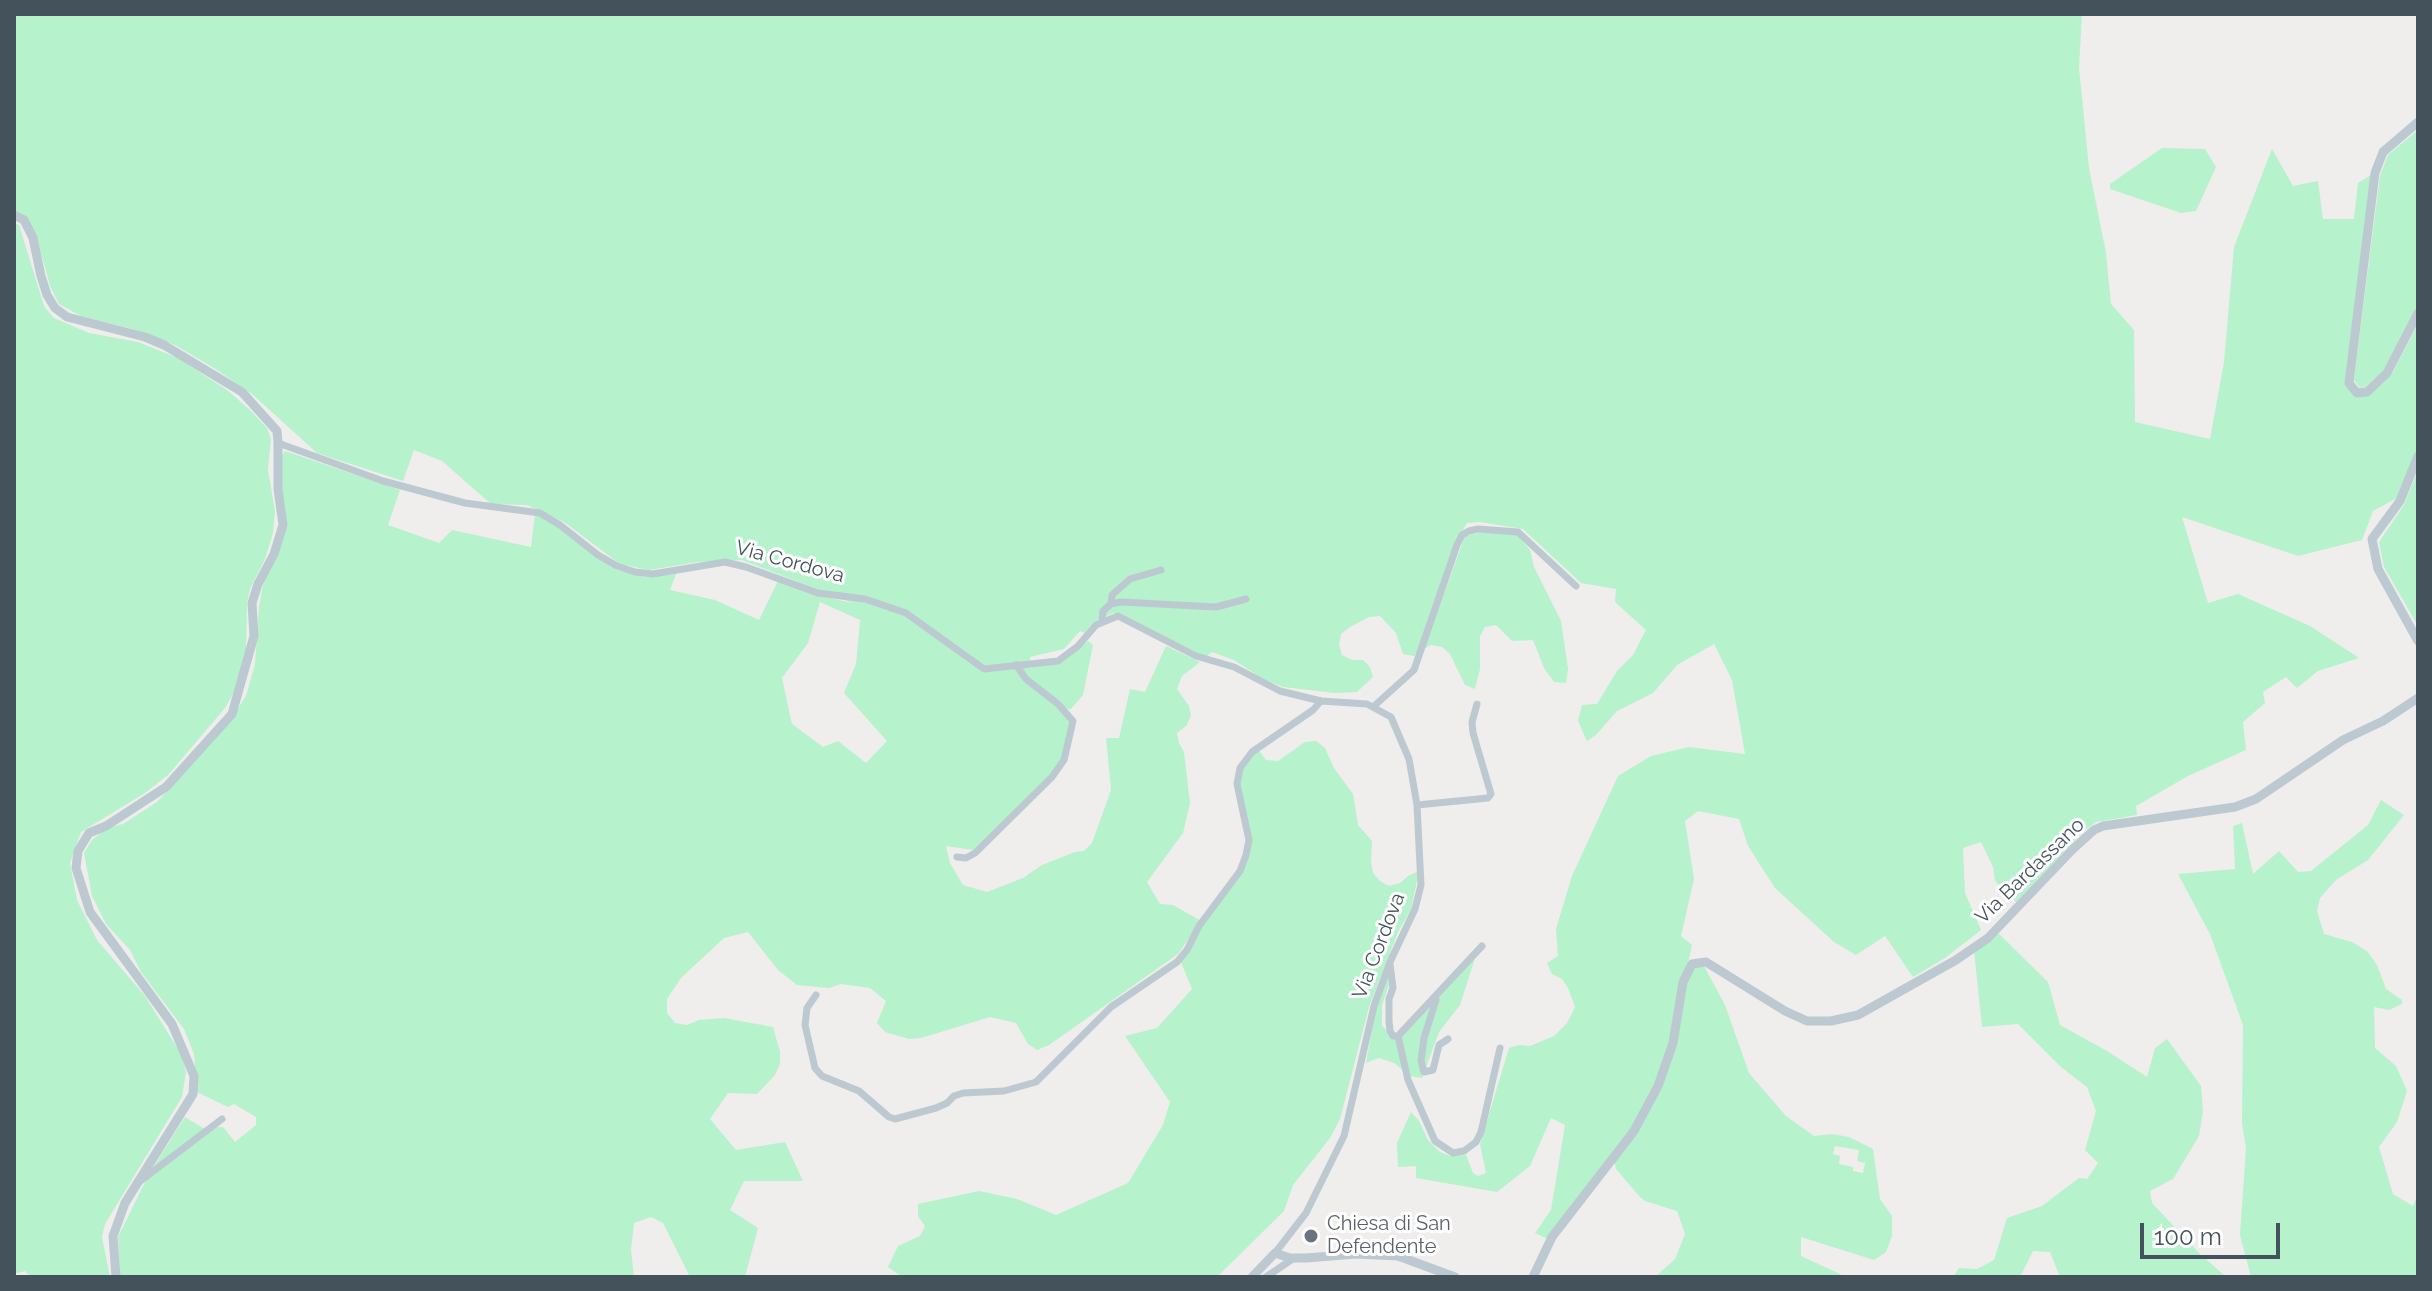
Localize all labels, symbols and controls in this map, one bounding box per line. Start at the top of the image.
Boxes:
street label: Via Cordova [733,536,847,588]
street label: Via Bardassano [1971,813,2089,929]
street label: Via Cordova [1348,890,1410,1002]
scale bar [2144,1207,2284,1257]
place label: Chiesa di San Defendente [1327,1212,1451,1259]
text: 100 m [2154,1222,2222,1251]
marker: Chiesa di San Defendente [1302,1227,1320,1245]

